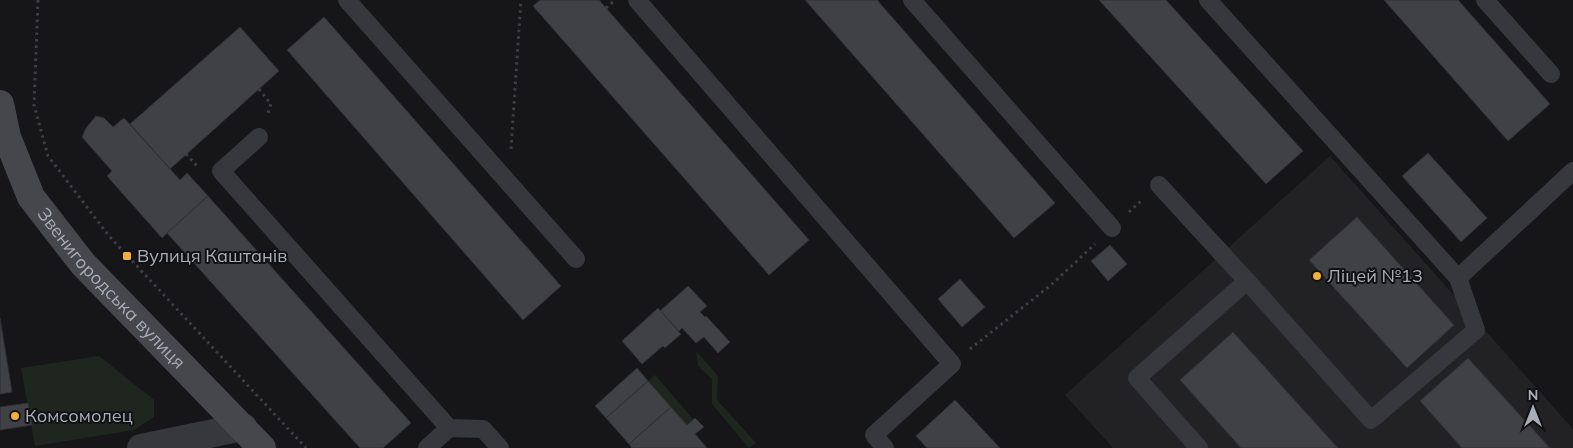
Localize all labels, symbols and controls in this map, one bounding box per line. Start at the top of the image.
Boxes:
street label: Звенигородська вулиця [33,203,190,373]
place label: Вулиця Каштанів [137,244,287,267]
marker: Вулиця Каштанів [121,250,133,262]
place label: Ліцей №13 [1327,264,1423,287]
marker: Ліцей №13 [1311,270,1323,282]
north arrow [1508,383,1558,433]
text: N [1528,386,1538,404]
place label: Комсомолец [25,404,133,427]
marker: Комсомолец [9,410,21,422]

